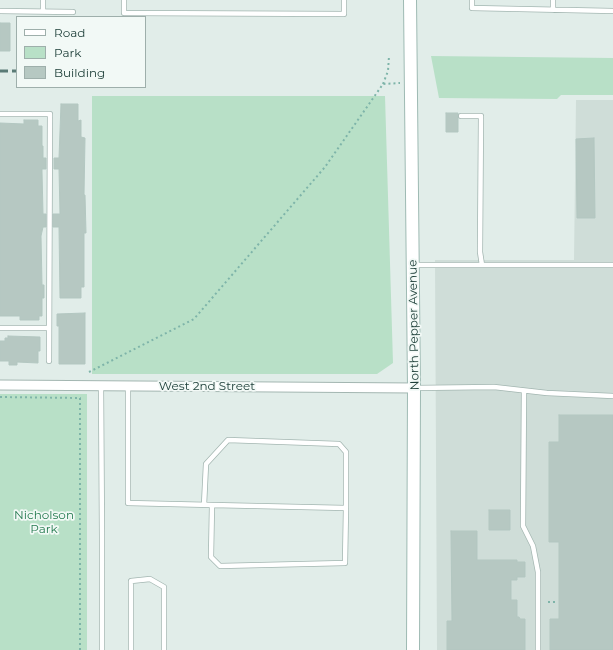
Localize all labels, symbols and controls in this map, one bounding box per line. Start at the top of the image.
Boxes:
legend [16,16,146,88]
text: Road [54,25,85,40]
text: Park [54,45,81,60]
text: Building [54,65,105,80]
street label: North Pepper Avenue [406,259,422,391]
street label: West 2nd Street [159,379,255,393]
park label: Nicholson Park [14,508,74,536]

